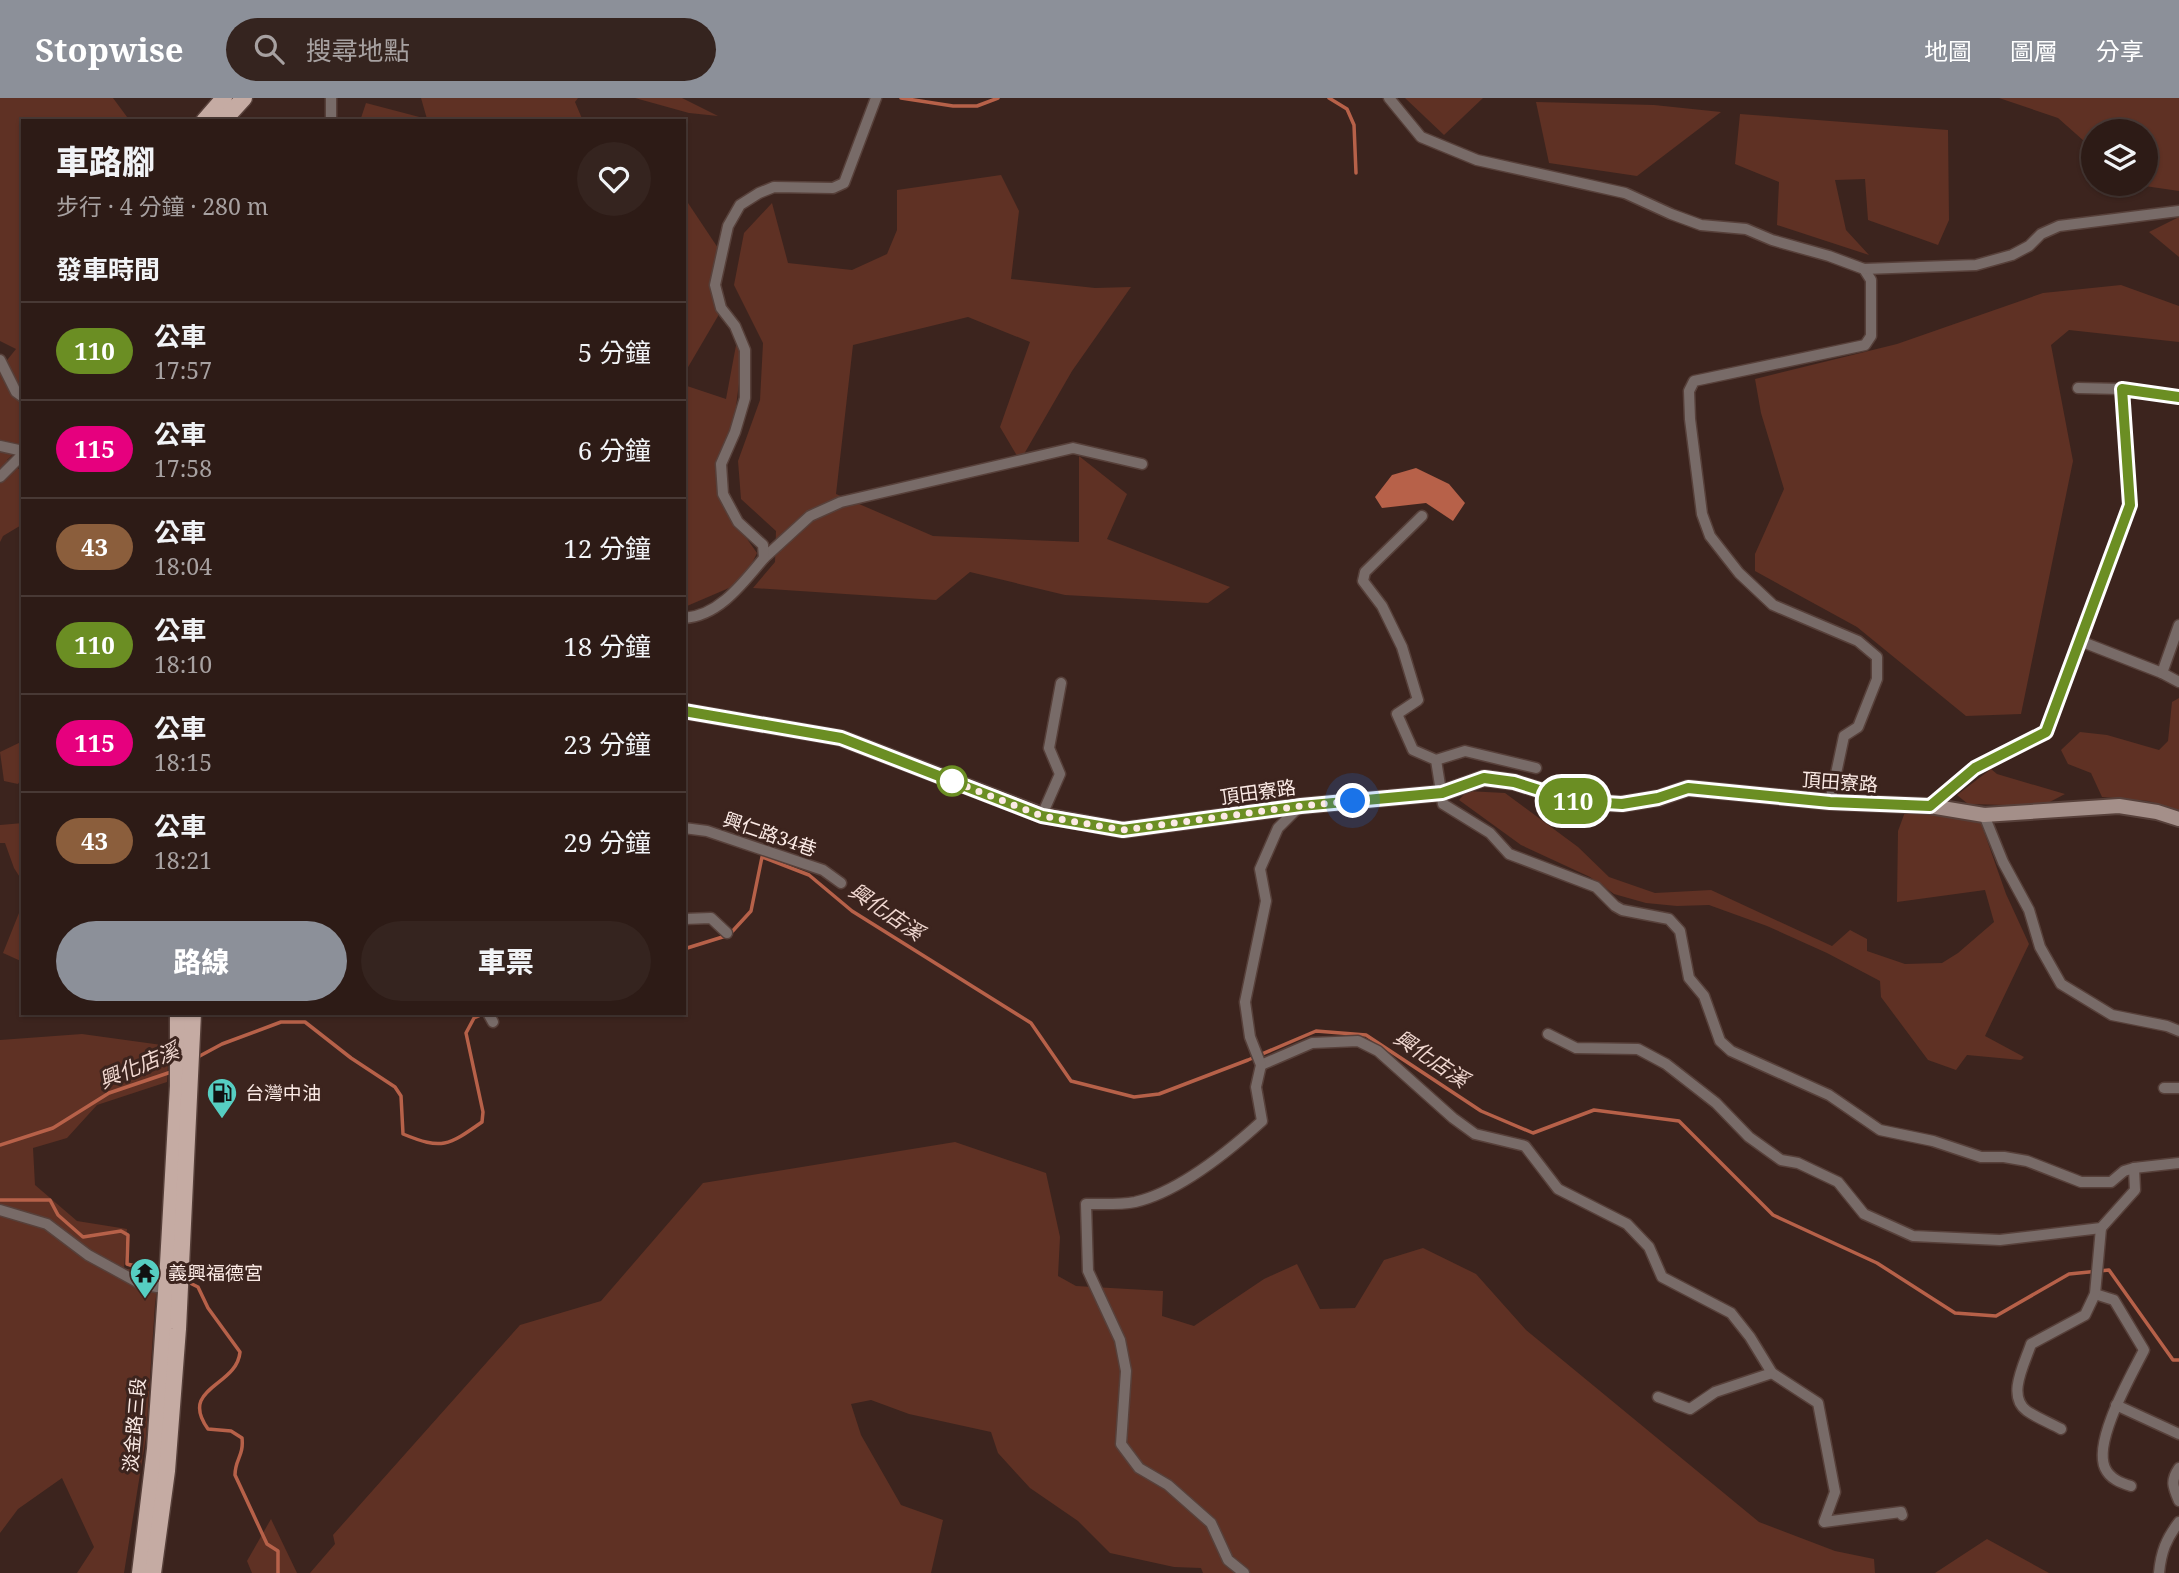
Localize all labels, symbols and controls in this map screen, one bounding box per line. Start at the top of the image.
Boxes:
search box [226,18,716,81]
text: Stopwise [35,27,184,72]
icon: search [250,30,288,68]
text: 搜尋地點 [306,32,410,68]
text: 地圖 [1924,34,1972,67]
text: 圖層 [2010,34,2058,67]
text: 分享 [2096,34,2144,67]
map controls [2081,119,2158,196]
button: layers [2081,119,2158,196]
text: 車路腳 [56,139,155,184]
button: heart [577,142,651,216]
text: 步行 · 4 分鐘 · 280 m [56,190,269,222]
text: 發車時間 [56,251,160,287]
text: 公車 [154,318,206,354]
text: 110 [74,334,115,367]
text: 5 分鐘 [578,334,651,370]
text: 17:57 [154,354,212,386]
text: 公車 [154,416,206,452]
text: 115 [74,432,115,465]
text: 6 分鐘 [578,432,651,468]
text: 17:58 [154,452,212,484]
text: 公車 [154,514,206,550]
text: 43 [81,530,108,563]
text: 12 分鐘 [563,530,651,566]
text: 18:04 [154,550,212,582]
text: 公車 [154,612,206,648]
text: 110 [74,628,115,661]
text: 18 分鐘 [563,628,651,664]
text: 18:10 [154,648,212,680]
text: 公車 [154,710,206,746]
text: 115 [74,726,115,759]
text: 23 分鐘 [563,726,651,762]
text: 18:15 [154,746,212,778]
unlabelled marker [937,766,967,796]
street label: 頂田寮路 [1801,766,1879,798]
street label: 頂田寮路 [1219,774,1297,810]
line badge: 110 [1533,778,1613,824]
your location [1335,783,1370,818]
text: 110 [1553,784,1593,817]
street label: 興仁路34巷 [720,806,820,862]
text: 公車 [154,808,206,844]
text: 43 [81,824,108,857]
text: 29 分鐘 [563,824,651,860]
text: 18:21 [154,844,212,876]
water label: 興化店溪 [844,876,932,948]
button: 路線 [56,921,347,1001]
button: 車票 [361,921,651,1001]
water label: 興化店溪 [1389,1023,1477,1095]
water label: 興化店溪 [94,1035,186,1094]
fuel station icon: 台灣中油 [205,1076,239,1120]
place label: 台灣中油 [245,1080,321,1106]
temple icon: 義興福德宮 [128,1256,162,1300]
place label: 義興福德宮 [168,1260,263,1286]
street label: 淡金路三段 [117,1377,151,1473]

